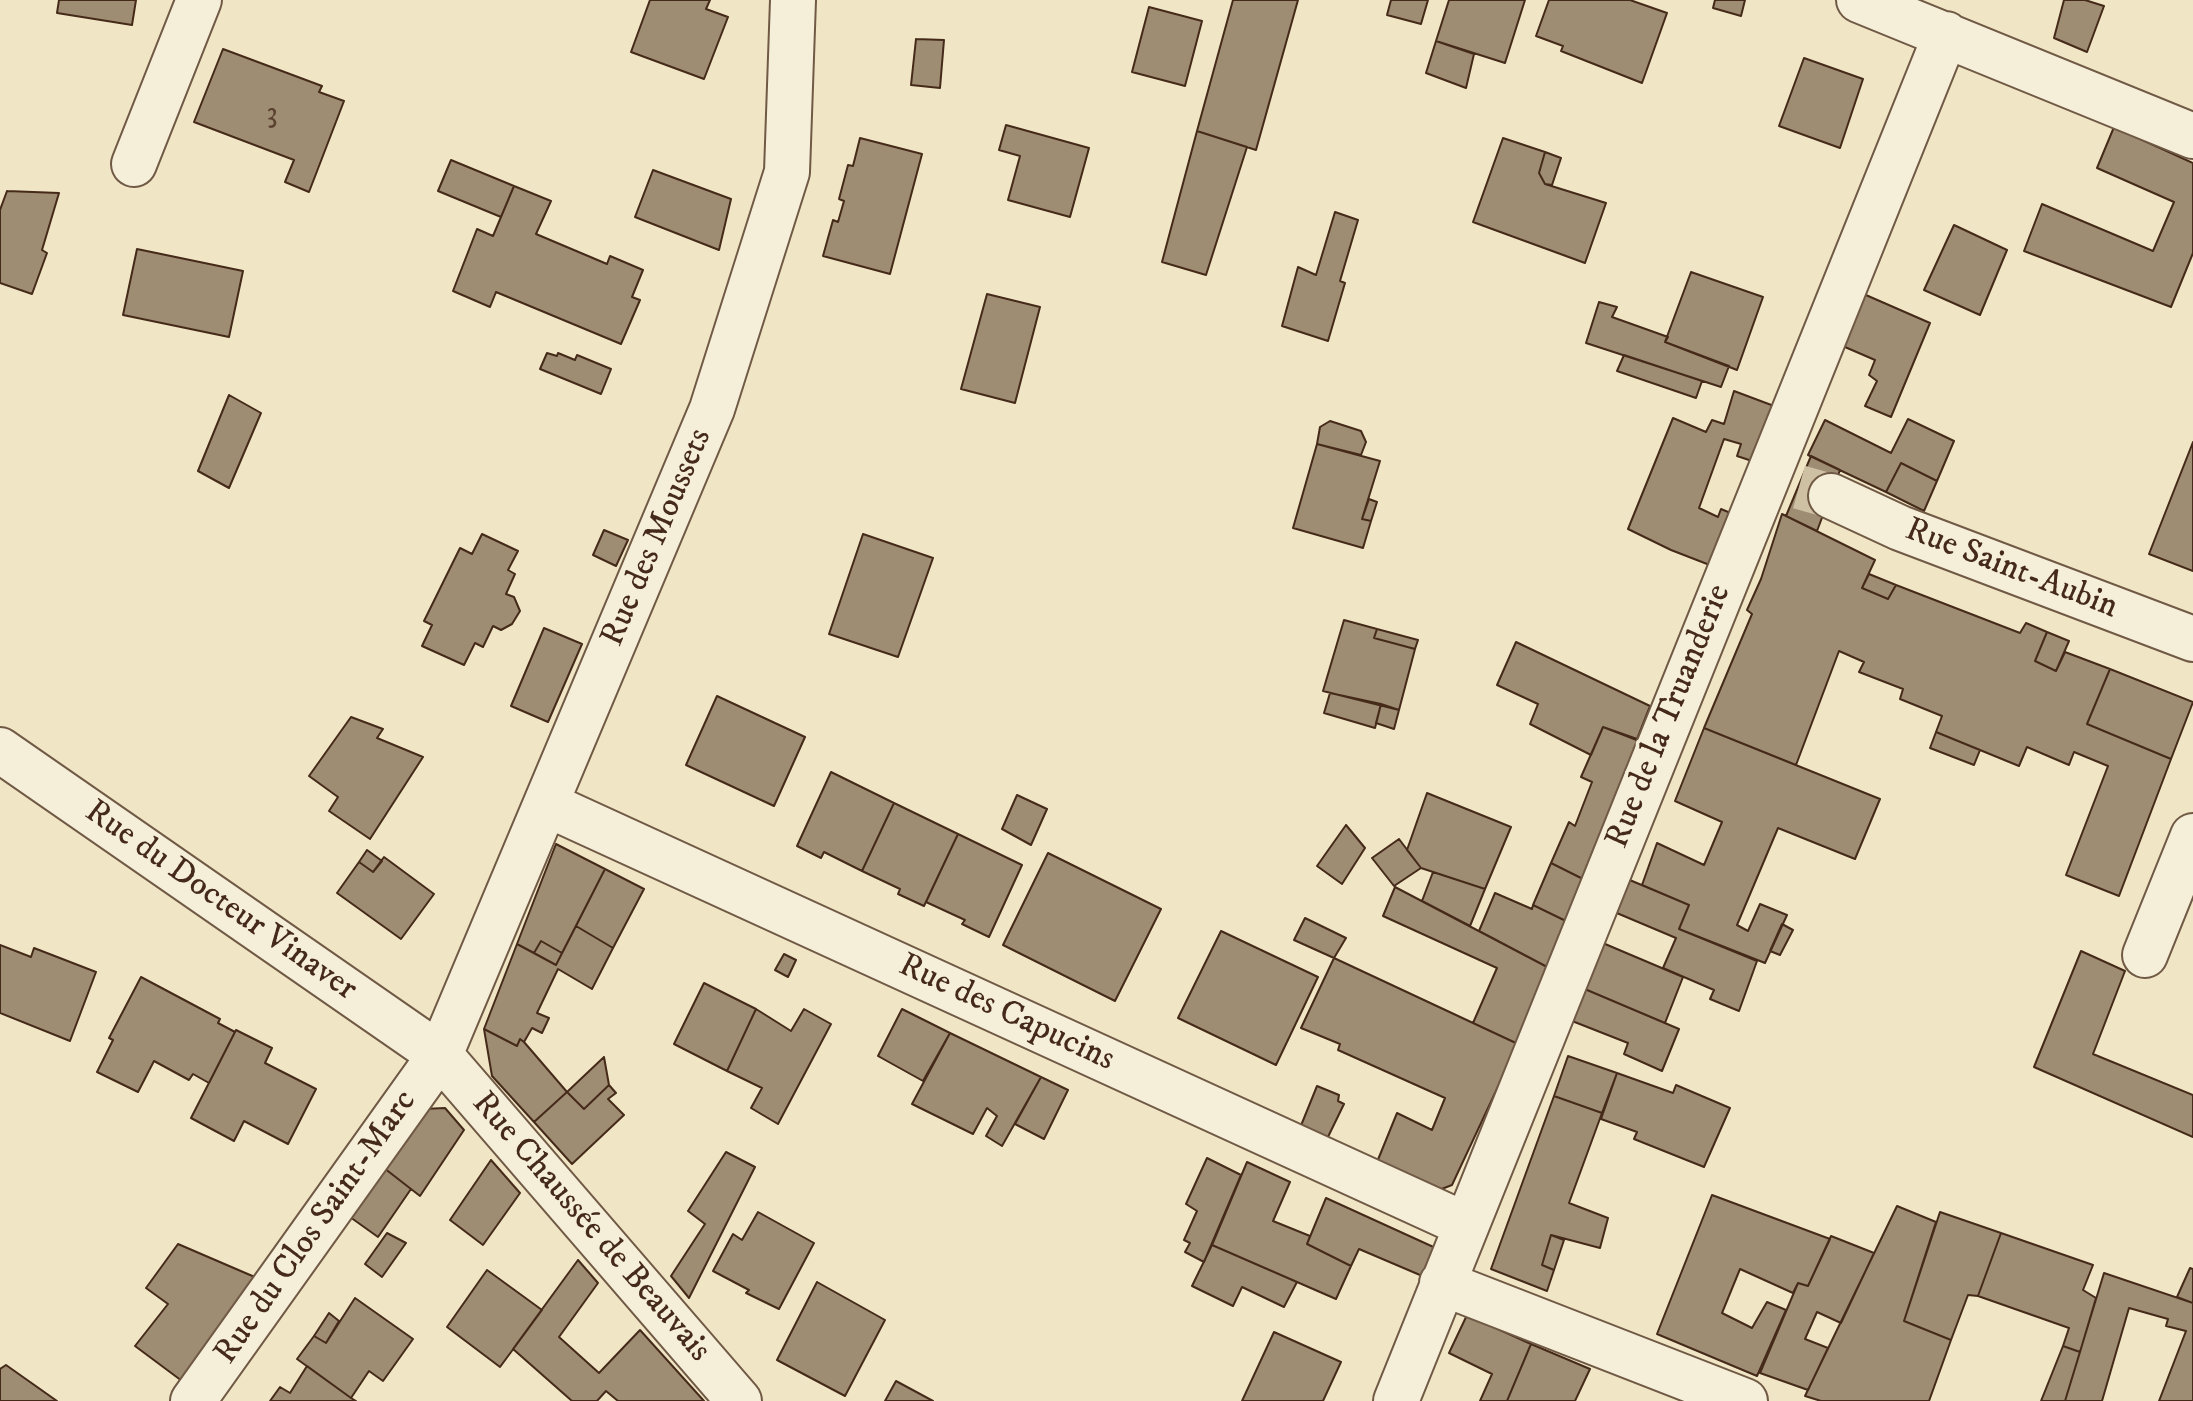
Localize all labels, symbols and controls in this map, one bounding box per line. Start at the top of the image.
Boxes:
house number: 3 [266,98,278,134]
street label: Rue des Moussets [594,423,722,653]
street label: Rue Saint-Aubin [1899,511,2123,629]
street label: Rue de la Truanderie [1599,579,1741,855]
street label: Rue du Docteur Vinaver [76,793,364,1011]
street label: Rue des Capucins [892,946,1120,1082]
street label: Rue du Clos Saint-Marc [207,1083,427,1373]
street label: Rue Chaussée de Beauvais [462,1085,718,1371]

